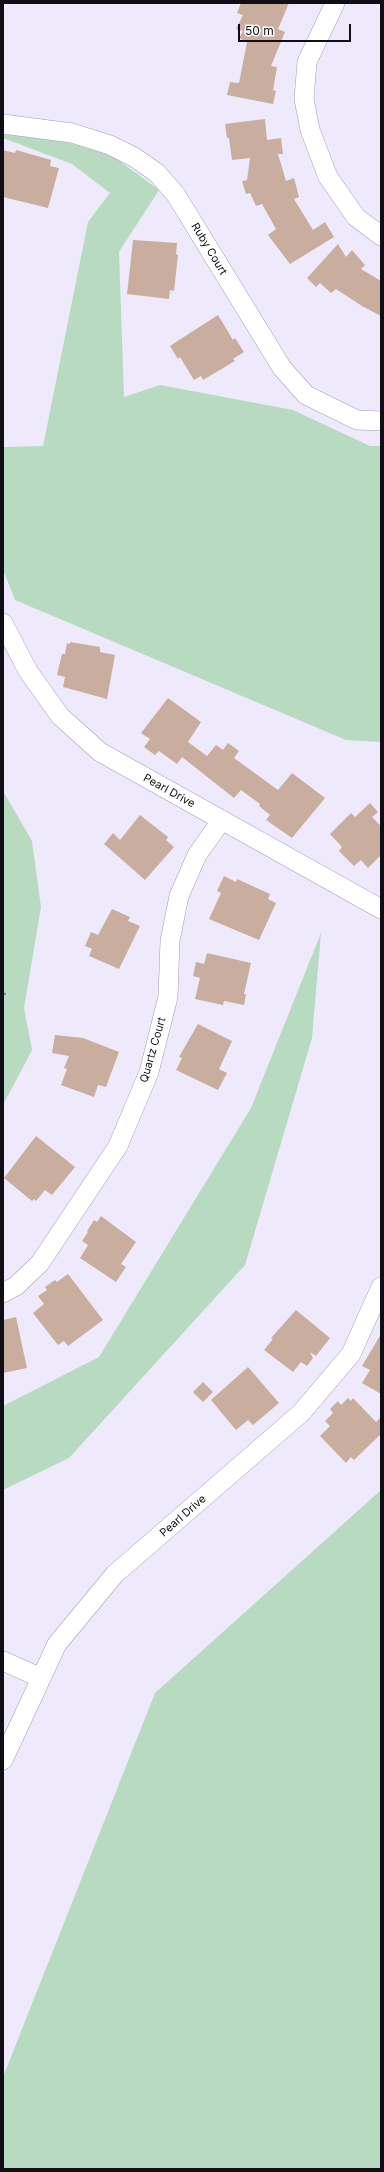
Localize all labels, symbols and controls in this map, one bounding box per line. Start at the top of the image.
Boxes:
scale bar [240,16,353,42]
text: 50 m [245,23,274,38]
street label: Ruby Court [188,221,230,277]
street label: Pearl Drive [141,771,197,811]
street label: Quartz Court [137,1016,169,1084]
street label: Pearl Drive [157,1492,209,1540]

